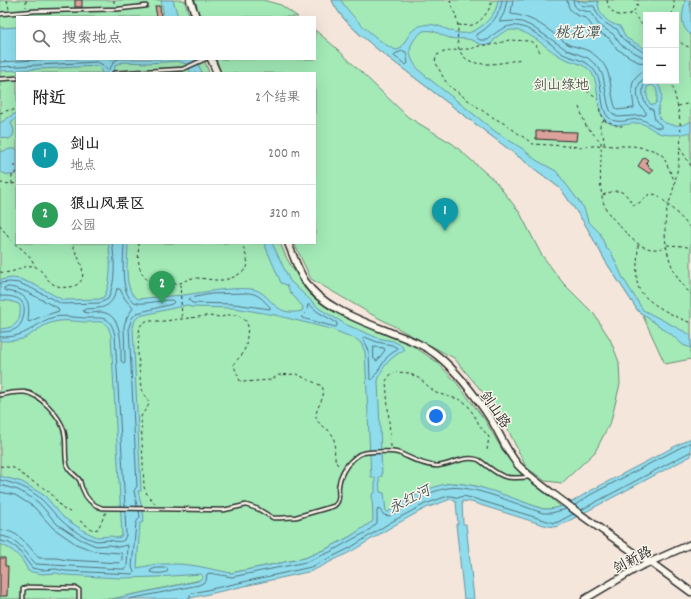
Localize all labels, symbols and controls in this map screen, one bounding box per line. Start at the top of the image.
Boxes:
map controls [643,12,679,84]
button: + [643,12,679,48]
search box [16,16,316,60]
water label: 桃花潭 [554,23,601,45]
icon: search [30,27,52,49]
text: 搜索地点 [62,28,122,50]
button: − [643,48,679,84]
park label: 剑山绿地 [533,76,589,96]
text: 附近 [32,88,66,112]
text: 2个结果 [255,89,300,108]
text: 剑山 [70,134,100,156]
text: 1 [44,145,46,164]
text: 200 m [268,145,300,164]
text: 地点 [70,157,96,176]
text: 狼山风景区 [70,194,145,216]
pin: 1 [432,198,458,231]
text: 2 [42,205,48,224]
text: 320 m [270,205,300,224]
text: 公园 [70,217,96,236]
pin: 2 [149,271,175,304]
street label: 剑山路 [474,387,514,433]
your location [426,406,446,426]
water label: 永红河 [385,479,438,521]
street label: 剑新路 [610,542,656,579]

